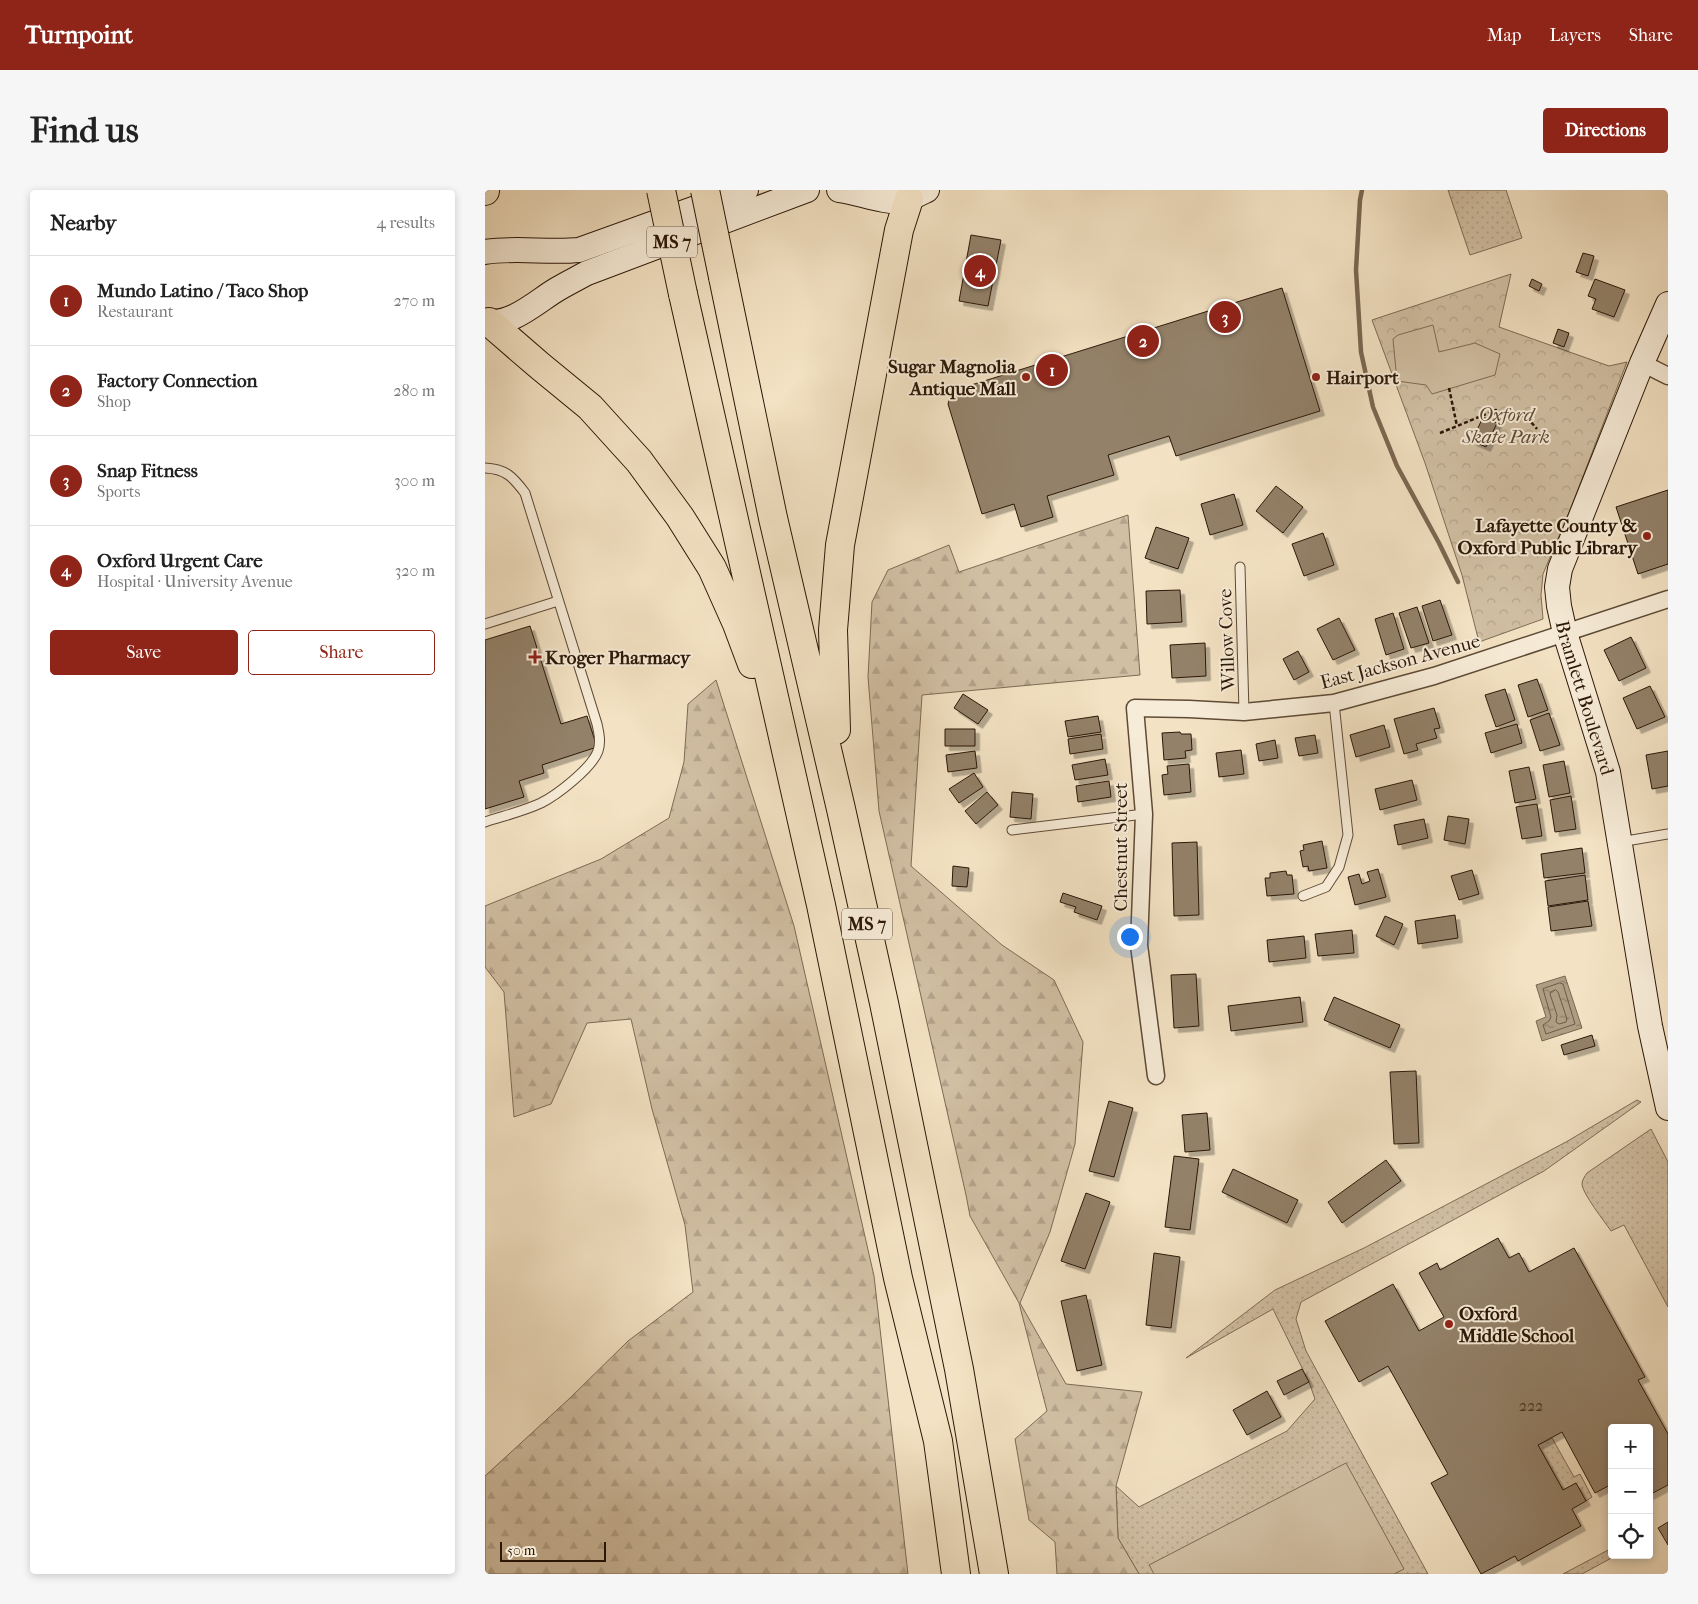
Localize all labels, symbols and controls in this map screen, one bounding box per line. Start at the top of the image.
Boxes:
text: Turnpoint [25,21,133,49]
text: Map [1487,25,1521,46]
text: Layers [1549,25,1601,46]
text: Share [1629,25,1673,46]
button: Directions [1543,108,1668,153]
text: Find us [30,110,139,151]
text: Nearby [50,211,116,235]
text: 4 results [377,213,435,232]
road number: MS 7 [647,226,697,258]
pin: 4 [964,252,996,290]
text: Mundo Latino / Taco Shop [97,280,308,302]
text: 1 [63,291,69,310]
text: 270 m [394,291,435,310]
pin: 3 [1209,298,1241,336]
text: Restaurant [97,302,173,321]
pin: 2 [1127,322,1159,360]
pin: 1 [1036,351,1068,389]
place label: Sugar Magnolia Antique Mall [888,356,1017,400]
place label: Hairport [1326,367,1399,389]
text: Factory Connection [97,370,258,392]
marker: Sugar Magnolia Antique Mall [1020,371,1032,383]
marker: Hairport [1310,371,1322,383]
text: 2 [62,381,70,400]
text: 280 m [393,381,435,400]
text: Shop [97,392,131,411]
park label: Oxford Skate Park [1461,404,1550,448]
text: Snap Fitness [97,460,198,482]
text: 3 [63,471,69,490]
text: 300 m [394,471,435,490]
text: Sports [97,482,140,501]
place label: Lafayette County & Oxford Public Library [1457,515,1638,559]
marker: Lafayette County & Oxford Public Library [1641,530,1653,542]
text: Oxford Urgent Care [97,550,263,572]
text: 4 [61,561,71,580]
text: 320 m [395,561,435,580]
text: Hospital · University Avenue [97,572,293,591]
street label: Willow Cove [1214,588,1240,693]
street label: Bramlett Boulevard [1551,619,1618,779]
button: Save [50,630,238,675]
button: Share [248,630,435,675]
street label: East Jackson Avenue [1318,630,1483,694]
place label: Kroger Pharmacy [545,647,691,669]
marker: Kroger Pharmacy [529,651,541,663]
street label: Chestnut Street [1110,782,1132,912]
road number: MS 7 [842,909,892,940]
your location [1117,924,1143,950]
place label: Oxford Middle School [1458,1303,1575,1347]
marker: Oxford Middle School [1443,1318,1455,1330]
house number: 222 [1519,1396,1543,1415]
map controls [1608,1424,1653,1559]
button: + [1608,1424,1653,1469]
button: − [1608,1469,1653,1514]
button: locate [1608,1514,1653,1559]
scale bar [500,1539,606,1562]
text: 50 m [507,1542,535,1559]

